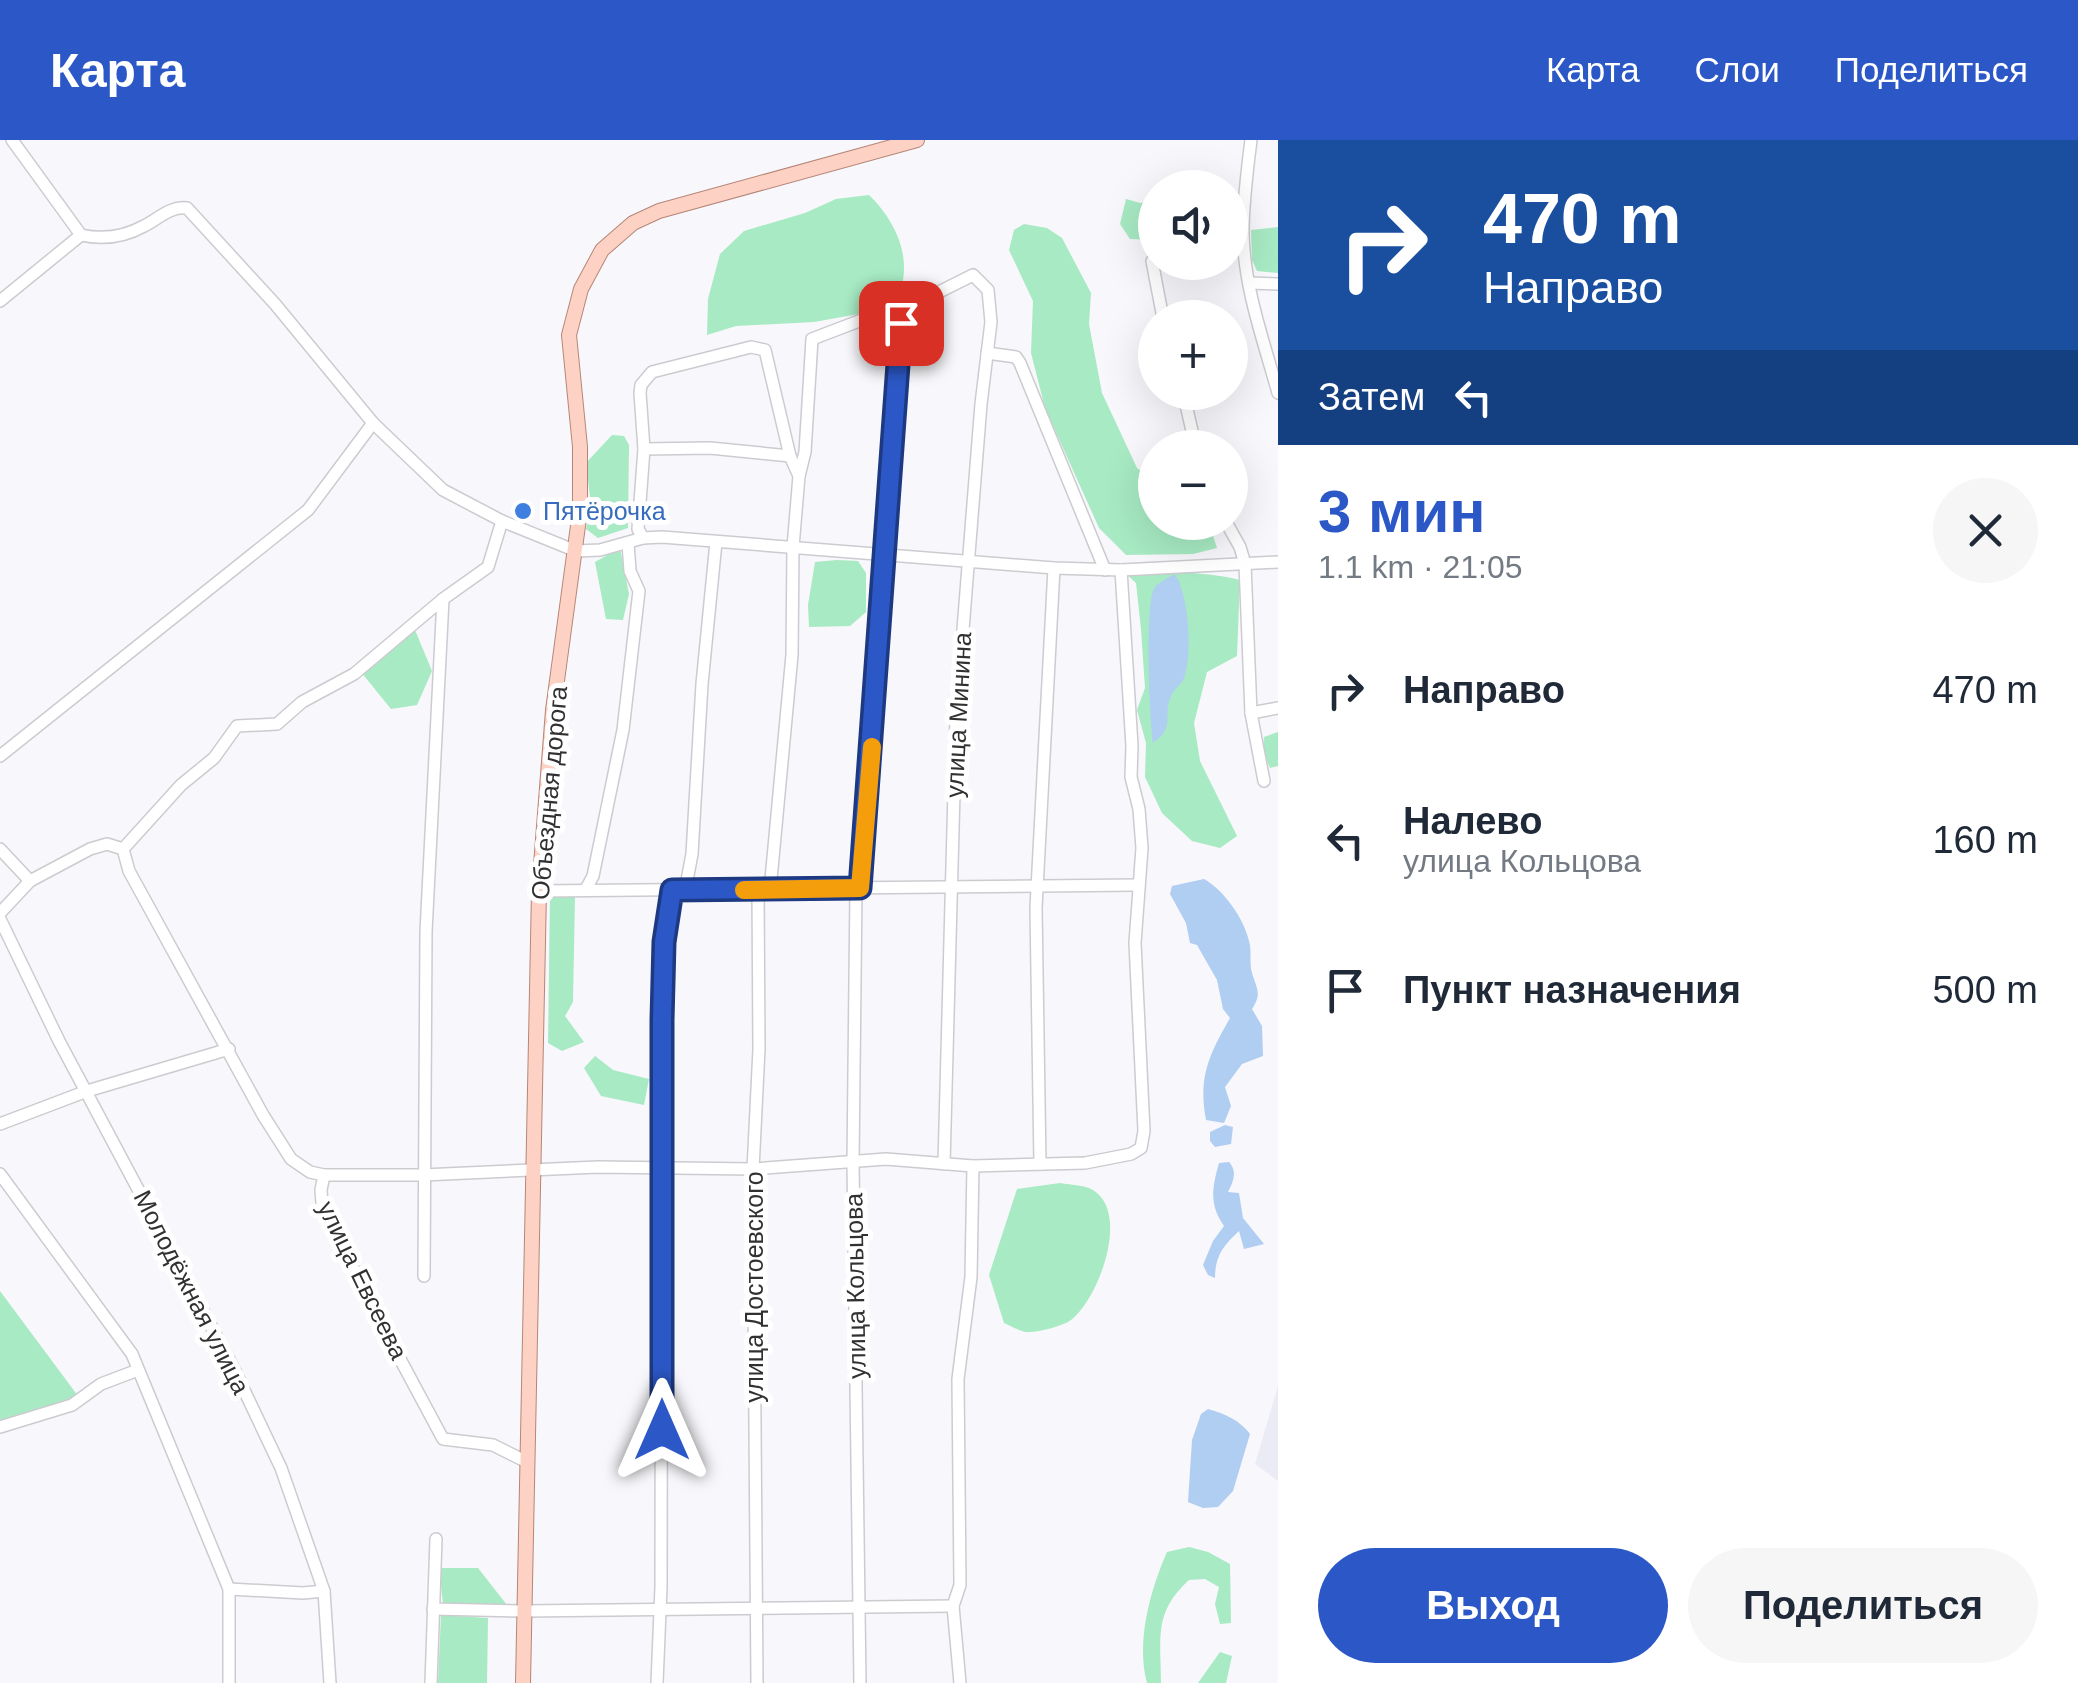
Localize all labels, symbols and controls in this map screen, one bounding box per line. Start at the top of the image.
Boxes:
text: Карта [50,44,185,97]
text: Карта [1546,50,1640,89]
text: Слои [1695,50,1780,89]
text: Поделиться [1835,50,2028,89]
map controls [1138,170,1248,540]
button: sound [1138,170,1248,280]
icon: right [1318,180,1448,310]
text: 470 m [1483,180,1681,258]
text: Направо [1483,262,1663,313]
pin [859,281,944,366]
icon: arrive [874,296,929,351]
button: + [1138,300,1248,410]
icon: left [1446,370,1501,425]
text: Затем [1318,376,1426,418]
button: − [1138,430,1248,540]
text: 3 мин [1318,478,1486,545]
button: close [1933,478,2038,583]
place label: Пятёрочка [543,497,666,525]
marker: Пятёрочка [512,500,534,522]
text: 1.1 km · 21:05 [1318,549,1523,585]
street label: улица Минина [940,631,976,799]
icon: right [1318,663,1373,718]
text: Направо [1403,669,1565,711]
text: 470 m [1932,669,2038,711]
street label: Объездная дорога [526,685,572,901]
text: Налево [1403,800,1542,842]
icon: left [1318,813,1373,868]
text: 160 m [1932,819,2038,861]
text: улица Кольцова [1403,843,1641,879]
icon: arrive [1318,963,1373,1018]
text: Пункт назначения [1403,969,1741,1011]
text: 500 m [1932,969,2038,1011]
street label: улица Достоевского [740,1171,768,1403]
street label: Молодёжная улица [128,1185,256,1399]
street label: улица Кольцова [839,1193,871,1379]
street label: улица Евсеева [313,1196,413,1364]
position arrow [610,1378,714,1482]
button: Выход [1318,1548,1668,1663]
button: Поделиться [1688,1548,2038,1663]

